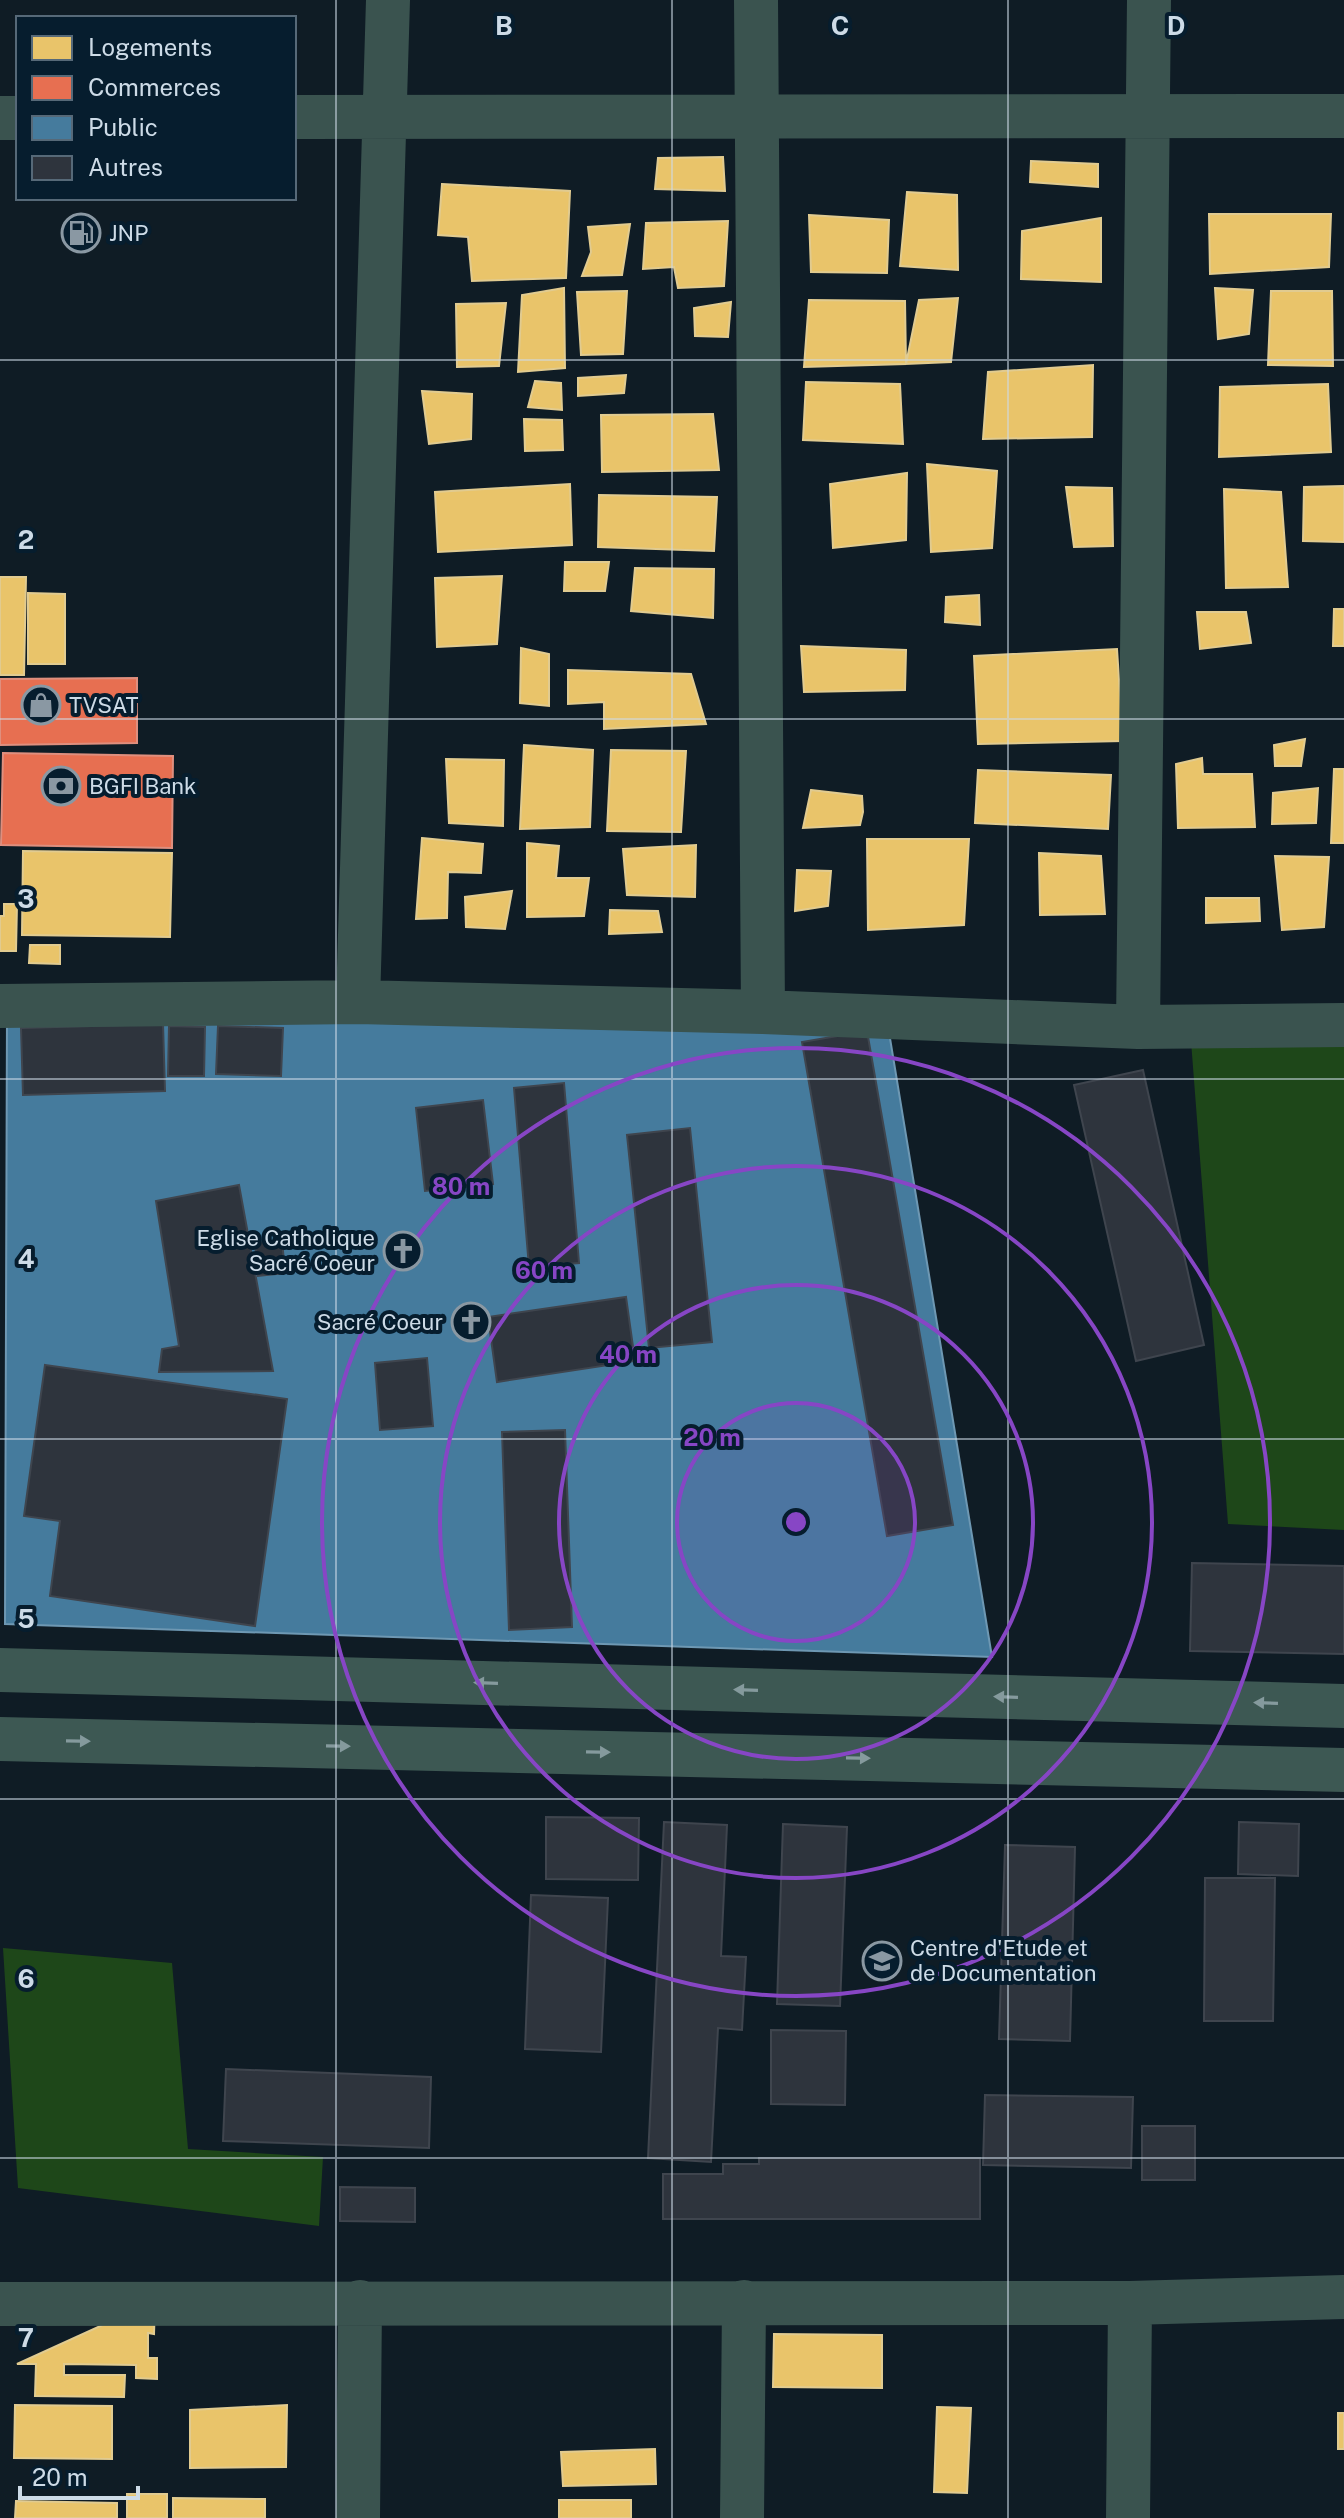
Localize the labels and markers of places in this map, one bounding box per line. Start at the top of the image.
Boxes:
fuel station icon: JNP [60,212,102,254]
place label: JNP [109,220,148,246]
shop icon: TVSAT [20,684,62,726]
place label: TVSAT [69,692,138,718]
bank icon: BGFI Bank [40,765,82,807]
place label: BGFI Bank [89,773,196,799]
place label: Eglise Catholique Sacré Coeur [196,1225,375,1276]
church icon: Eglise Catholique Sacré Coeur [382,1230,424,1272]
church icon: Sacré Coeur [450,1301,492,1343]
place label: Sacré Coeur [317,1309,443,1335]
centre of rings [782,1508,810,1536]
place label: Centre d'Etude et de Documentation [910,1935,1096,1986]
school or university icon: Centre d'Etude et de Documentation [861,1940,903,1982]

